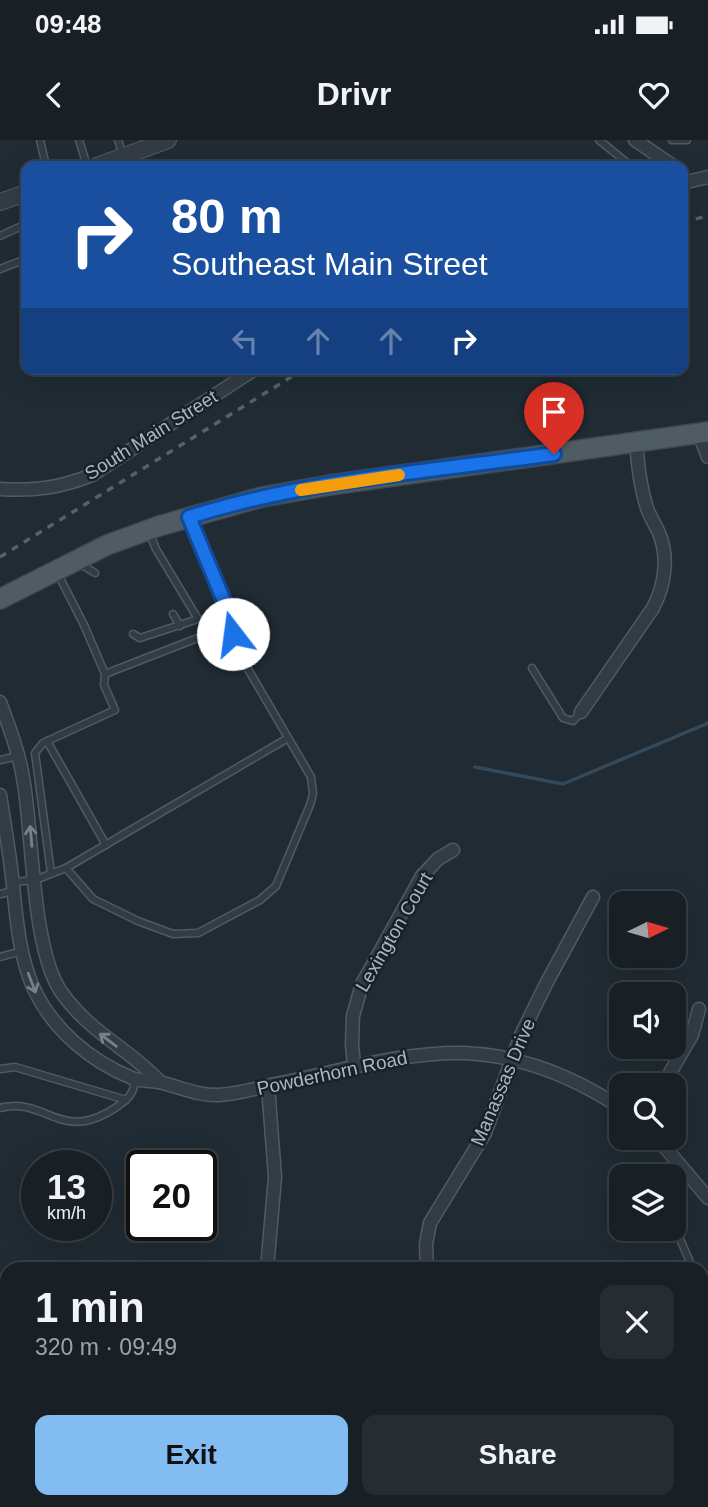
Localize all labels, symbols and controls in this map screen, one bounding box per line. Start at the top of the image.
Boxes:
text: 09:48 [35,9,102,39]
icon: back [35,76,73,114]
text: Drivr [317,76,391,112]
icon: heart [635,76,673,114]
icon: right [56,189,147,280]
text: 80 m [171,189,283,243]
text: Southeast Main Street [171,246,488,282]
icon: left [226,322,264,360]
icon: ahead [299,322,337,360]
icon: ahead [372,322,410,360]
icon: right [445,322,483,360]
pin [524,382,584,454]
street label: South Main Street [81,385,222,484]
icon: arrive [535,393,573,431]
position arrow [196,597,270,671]
one-way arrow [24,825,37,848]
street label: Lexington Court [351,868,437,995]
north arrow [609,891,686,968]
map controls [609,891,686,1241]
one-way arrow [27,971,40,993]
button: sound [609,982,686,1059]
street label: Manassas Drive [467,1015,539,1149]
one-way arrow [99,1032,117,1047]
street label: Powderhorn Road [255,1047,409,1099]
button: search [609,1073,686,1150]
speed limit sign: 20 [126,1150,217,1241]
button: layers [609,1164,686,1241]
text: 13 [47,1167,86,1206]
text: km/h [47,1203,86,1223]
text: 1 min [35,1284,145,1331]
button: close [600,1285,674,1359]
text: 320 m · 09:49 [35,1334,177,1360]
button: Exit [35,1415,348,1495]
button: Share [362,1415,674,1495]

